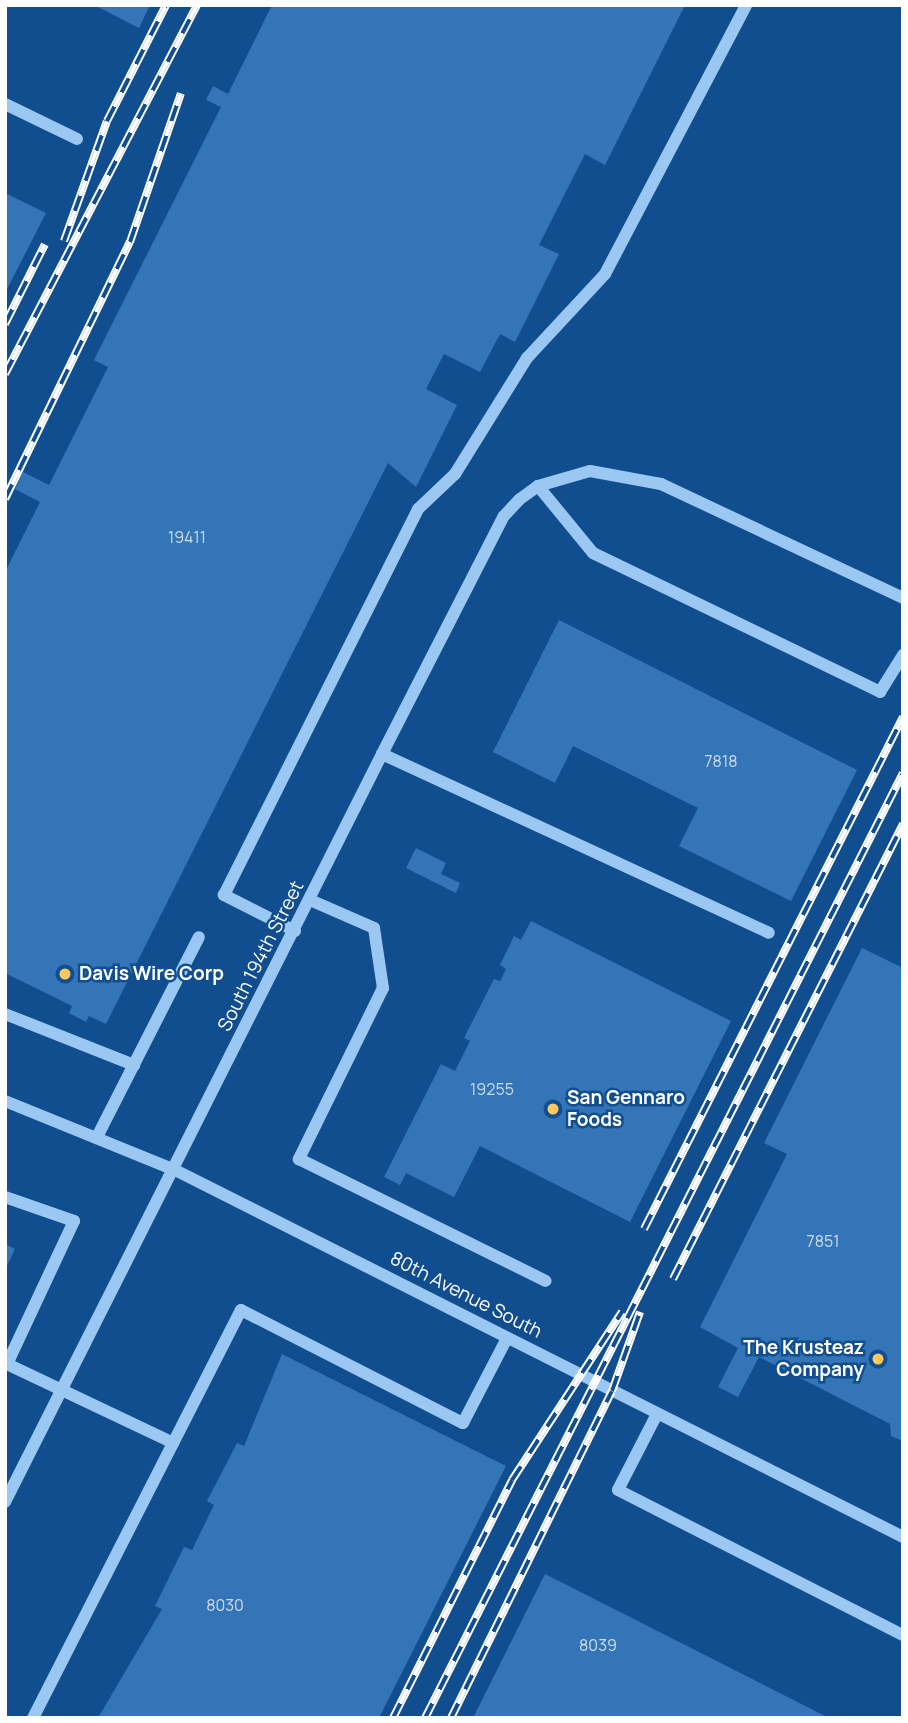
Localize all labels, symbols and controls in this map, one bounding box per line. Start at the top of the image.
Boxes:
house number: 19411 [168,527,206,547]
house number: 7818 [705,751,737,771]
street label: South 194th Street [213,877,309,1035]
place label: Davis Wire Corp [79,963,224,985]
marker: Davis Wire Corp [57,966,73,982]
house number: 19255 [470,1079,514,1099]
place label: San Gennaro Foods [567,1087,685,1131]
marker: San Gennaro Foods [545,1101,561,1117]
house number: 7851 [807,1231,839,1251]
street label: 80th Avenue South [386,1247,546,1343]
place label: The Krusteaz Company [743,1337,864,1381]
marker: The Krusteaz Company [870,1351,886,1367]
house number: 8030 [206,1595,244,1615]
house number: 8039 [579,1635,617,1655]

